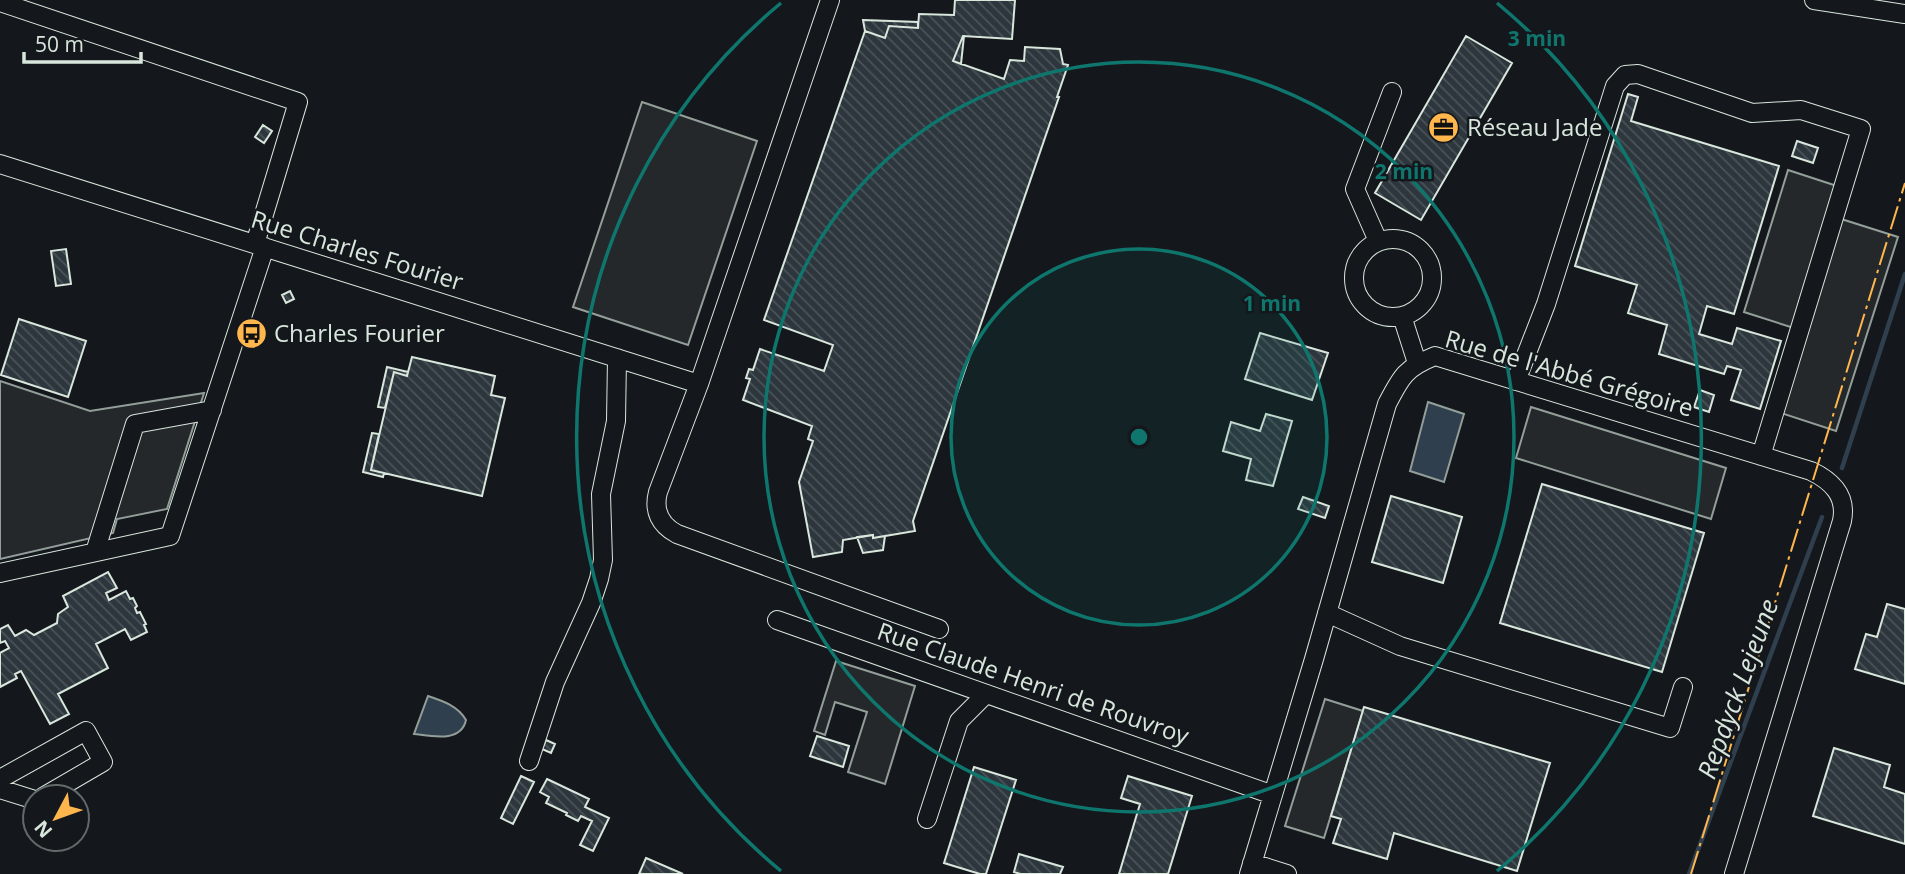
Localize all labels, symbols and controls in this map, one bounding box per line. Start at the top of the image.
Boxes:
scale bar [24,21,142,65]
text: 3 min [1508,24,1566,52]
text: 50 m [35,30,84,58]
place label: Réseau Jade [1467,110,1602,143]
office icon: Réseau Jade [1427,111,1461,145]
text: 2 min [1375,157,1433,185]
street label: Rue Charles Fourier [247,202,468,298]
text: 1 min [1243,289,1301,317]
place label: Charles Fourier [274,316,445,349]
bus stop icon: Charles Fourier [234,317,268,351]
street label: Rue de l'Abbé Grégoire [1441,321,1697,424]
centre of rings [1127,425,1151,449]
water label: Repdyck Lejeune [1688,594,1786,784]
street label: Rue Claude Henri de Rouvroy [873,614,1195,752]
north arrow [21,783,91,853]
text: N [28,815,58,844]

